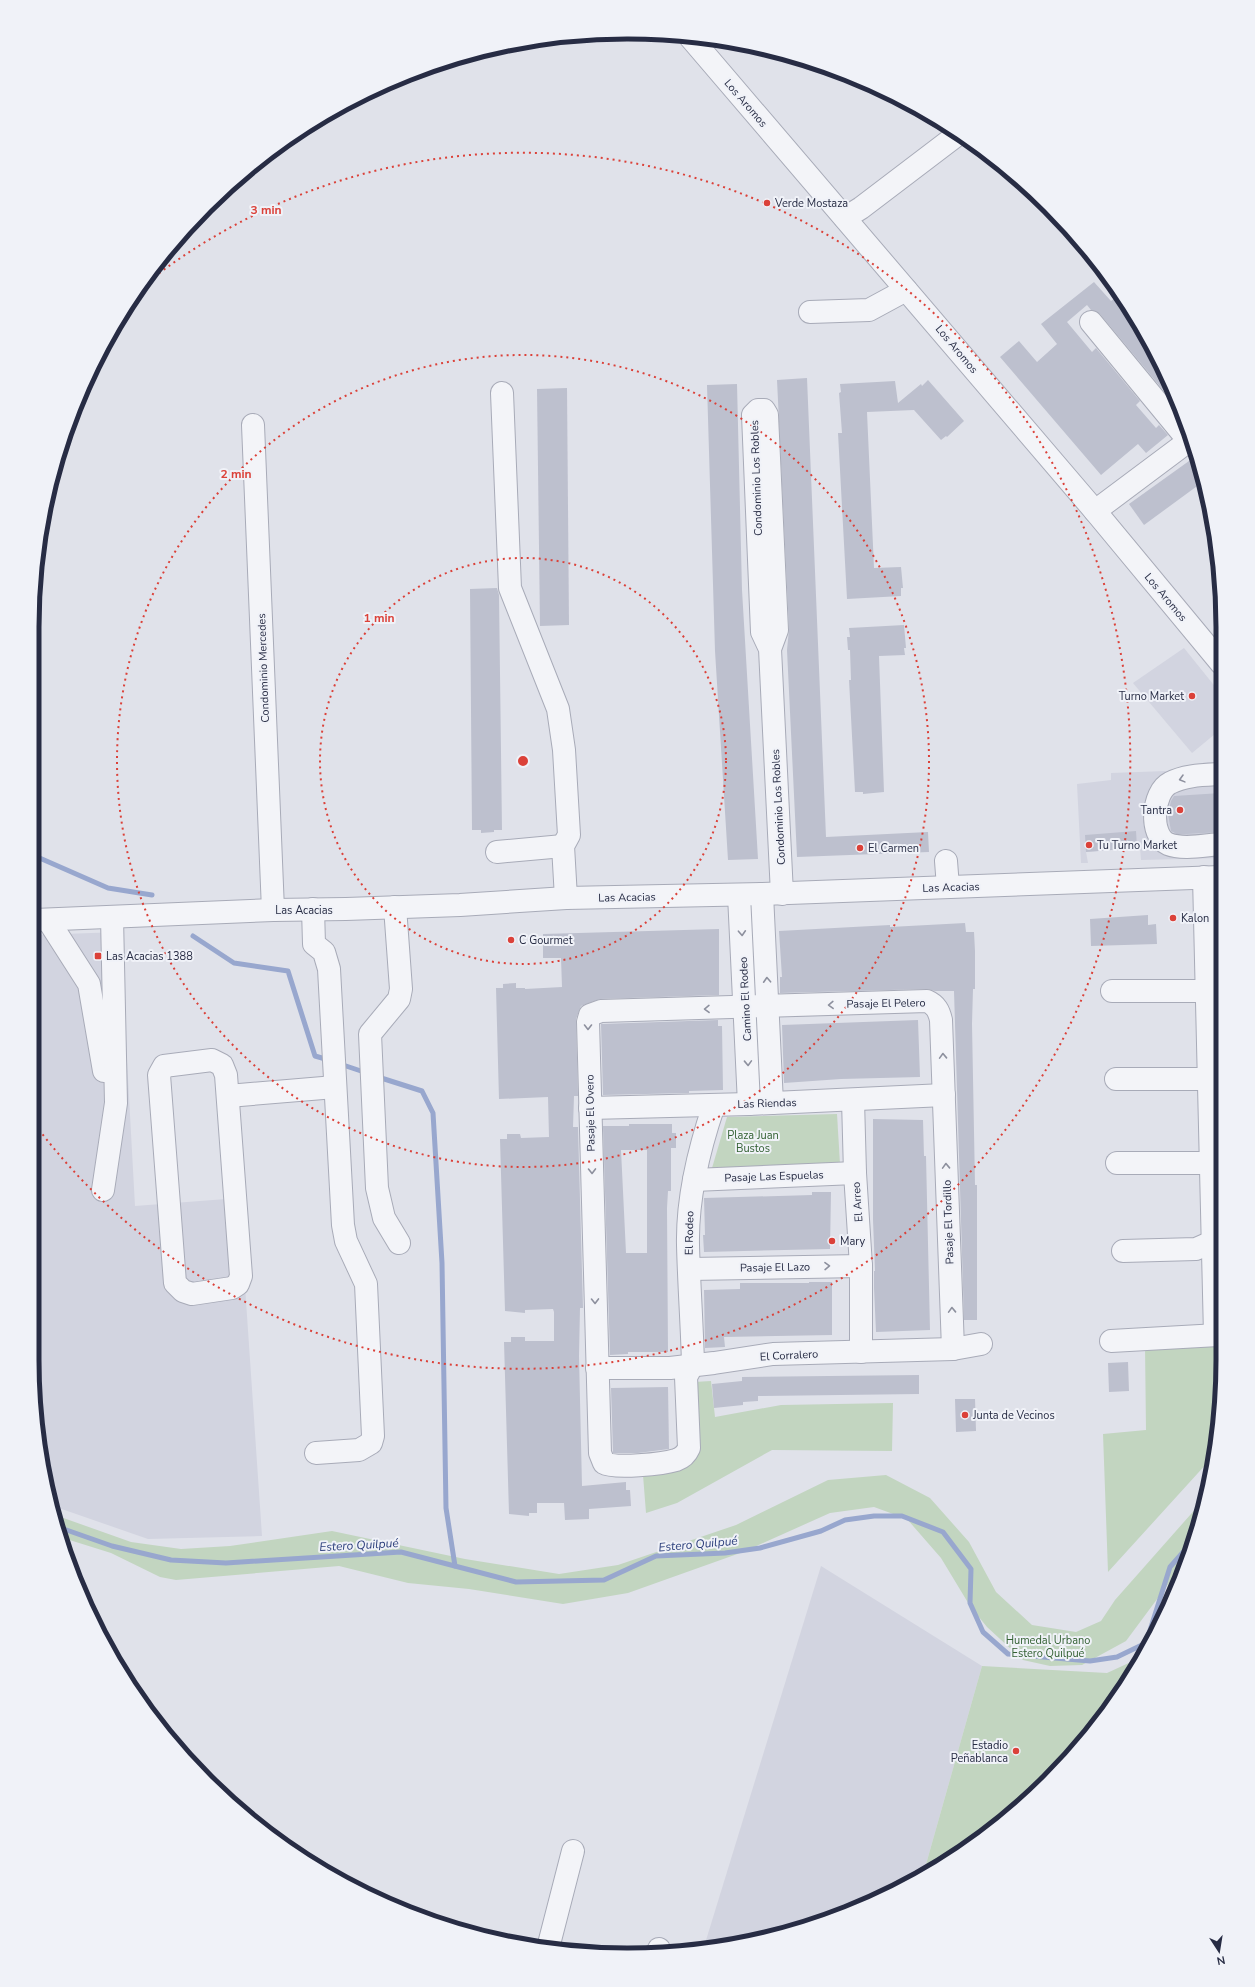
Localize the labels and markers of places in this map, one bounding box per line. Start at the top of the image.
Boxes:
place label: Verde Mostaza [774,196,848,211]
marker: Verde Mostaza [762,198,772,208]
place label: Turno Market [1119,689,1184,704]
marker: Turno Market [1187,691,1197,701]
centre of rings [516,754,530,768]
place label: Tantra [1141,803,1172,818]
marker: Tantra [1175,805,1185,815]
place label: Tu Turno Market [1097,838,1177,853]
marker: Tu Turno Market [1084,840,1094,850]
place label: El Carmen [868,841,919,856]
marker: El Carmen [855,843,865,853]
place label: Kalon [1181,911,1209,926]
marker: Kalon [1168,913,1178,923]
place label: C Gourmet [519,933,573,948]
marker: C Gourmet [506,935,516,945]
place label: Las Acacias 1388 [106,949,193,964]
marker: Las Acacias 1388 [93,951,103,961]
place label: Mary [840,1234,866,1249]
marker: Mary [827,1236,837,1246]
place label: Junta de Vecinos [972,1408,1055,1423]
marker: Junta de Vecinos [960,1410,970,1420]
place label: Estadio Peñablanca [951,1738,1008,1766]
marker: Estadio Peñablanca [1011,1746,1021,1756]

